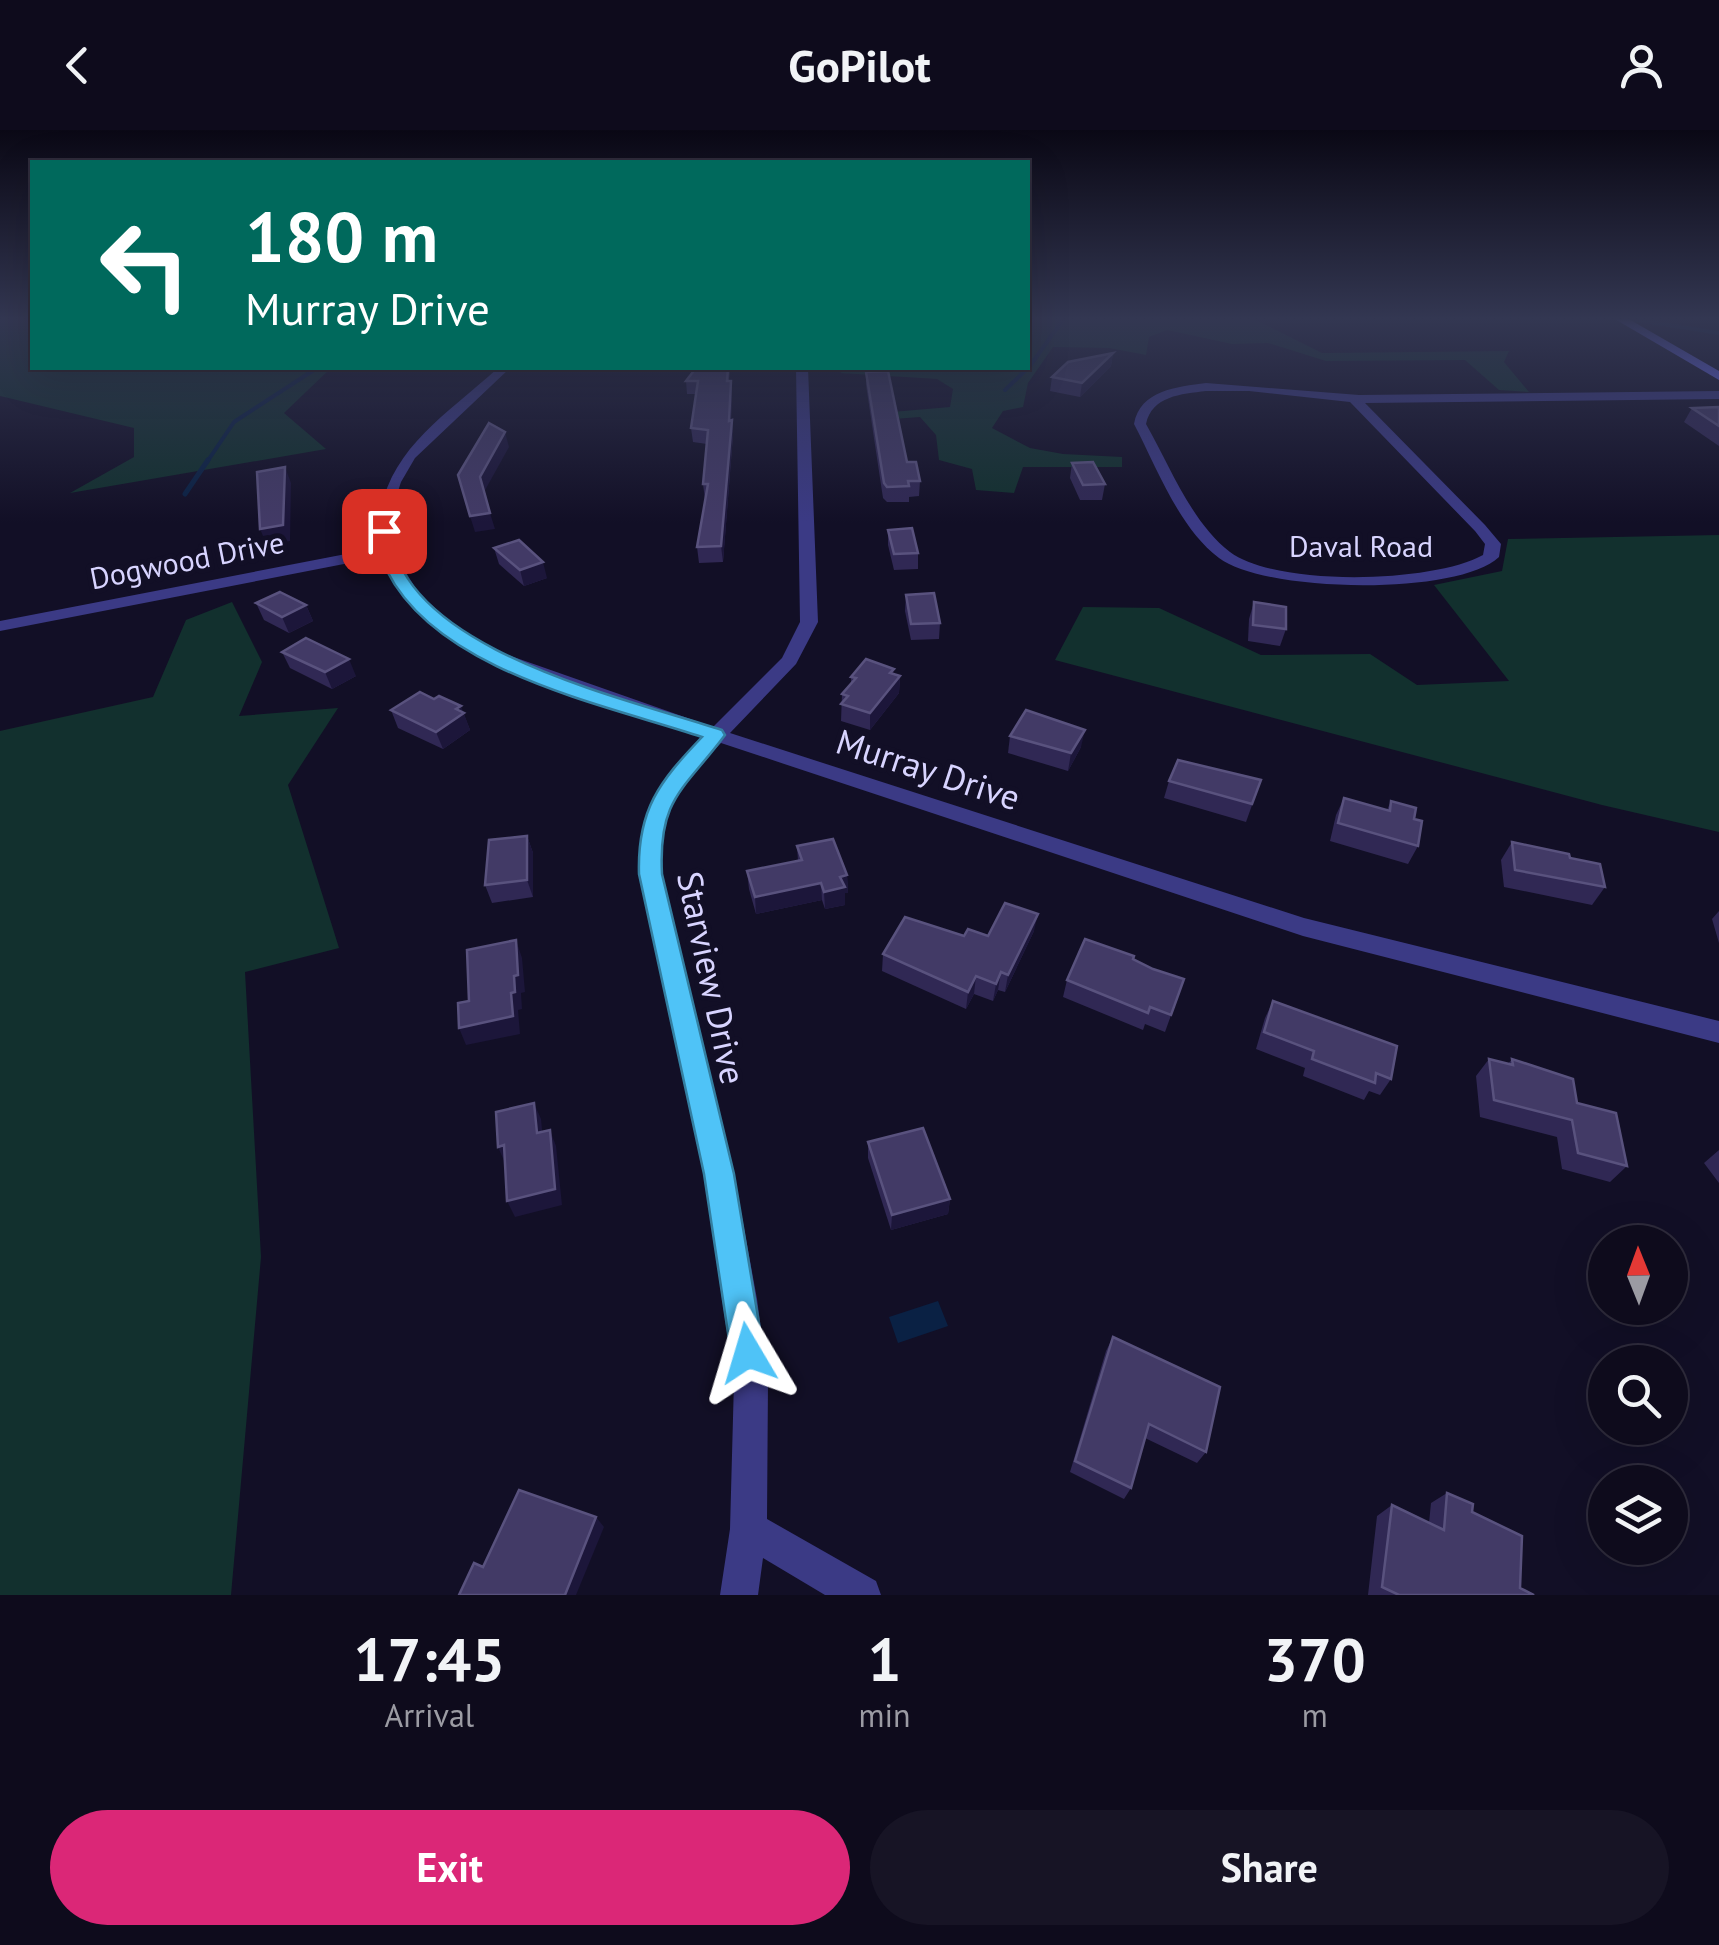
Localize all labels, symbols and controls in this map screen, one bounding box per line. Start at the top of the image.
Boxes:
text: GoPilot [788,36,931,94]
icon: back [50,38,105,93]
icon: person [1614,38,1669,93]
text: 180 m [245,191,438,281]
icon: left [80,200,210,330]
text: Murray Drive [245,279,490,337]
pin [342,489,427,574]
icon: arrive [357,504,412,559]
street label: Dogwood Drive [86,522,287,597]
street label: Daval Road [1289,526,1433,565]
street label: Murray Drive [831,718,1026,820]
street label: Starview Drive [667,867,757,1088]
north arrow [1588,1225,1688,1325]
map controls [1588,1225,1688,1565]
position arrow [696,1301,800,1405]
button: search [1588,1345,1688,1445]
button: layers [1588,1465,1688,1565]
text: 17:45 [353,1620,505,1698]
text: 1 [868,1620,902,1698]
text: 370 [1264,1620,1366,1698]
text: Arrival [384,1694,474,1736]
text: min [859,1694,911,1736]
text: m [1302,1694,1328,1736]
button: Exit [50,1810,850,1925]
button: Share [870,1810,1669,1925]

